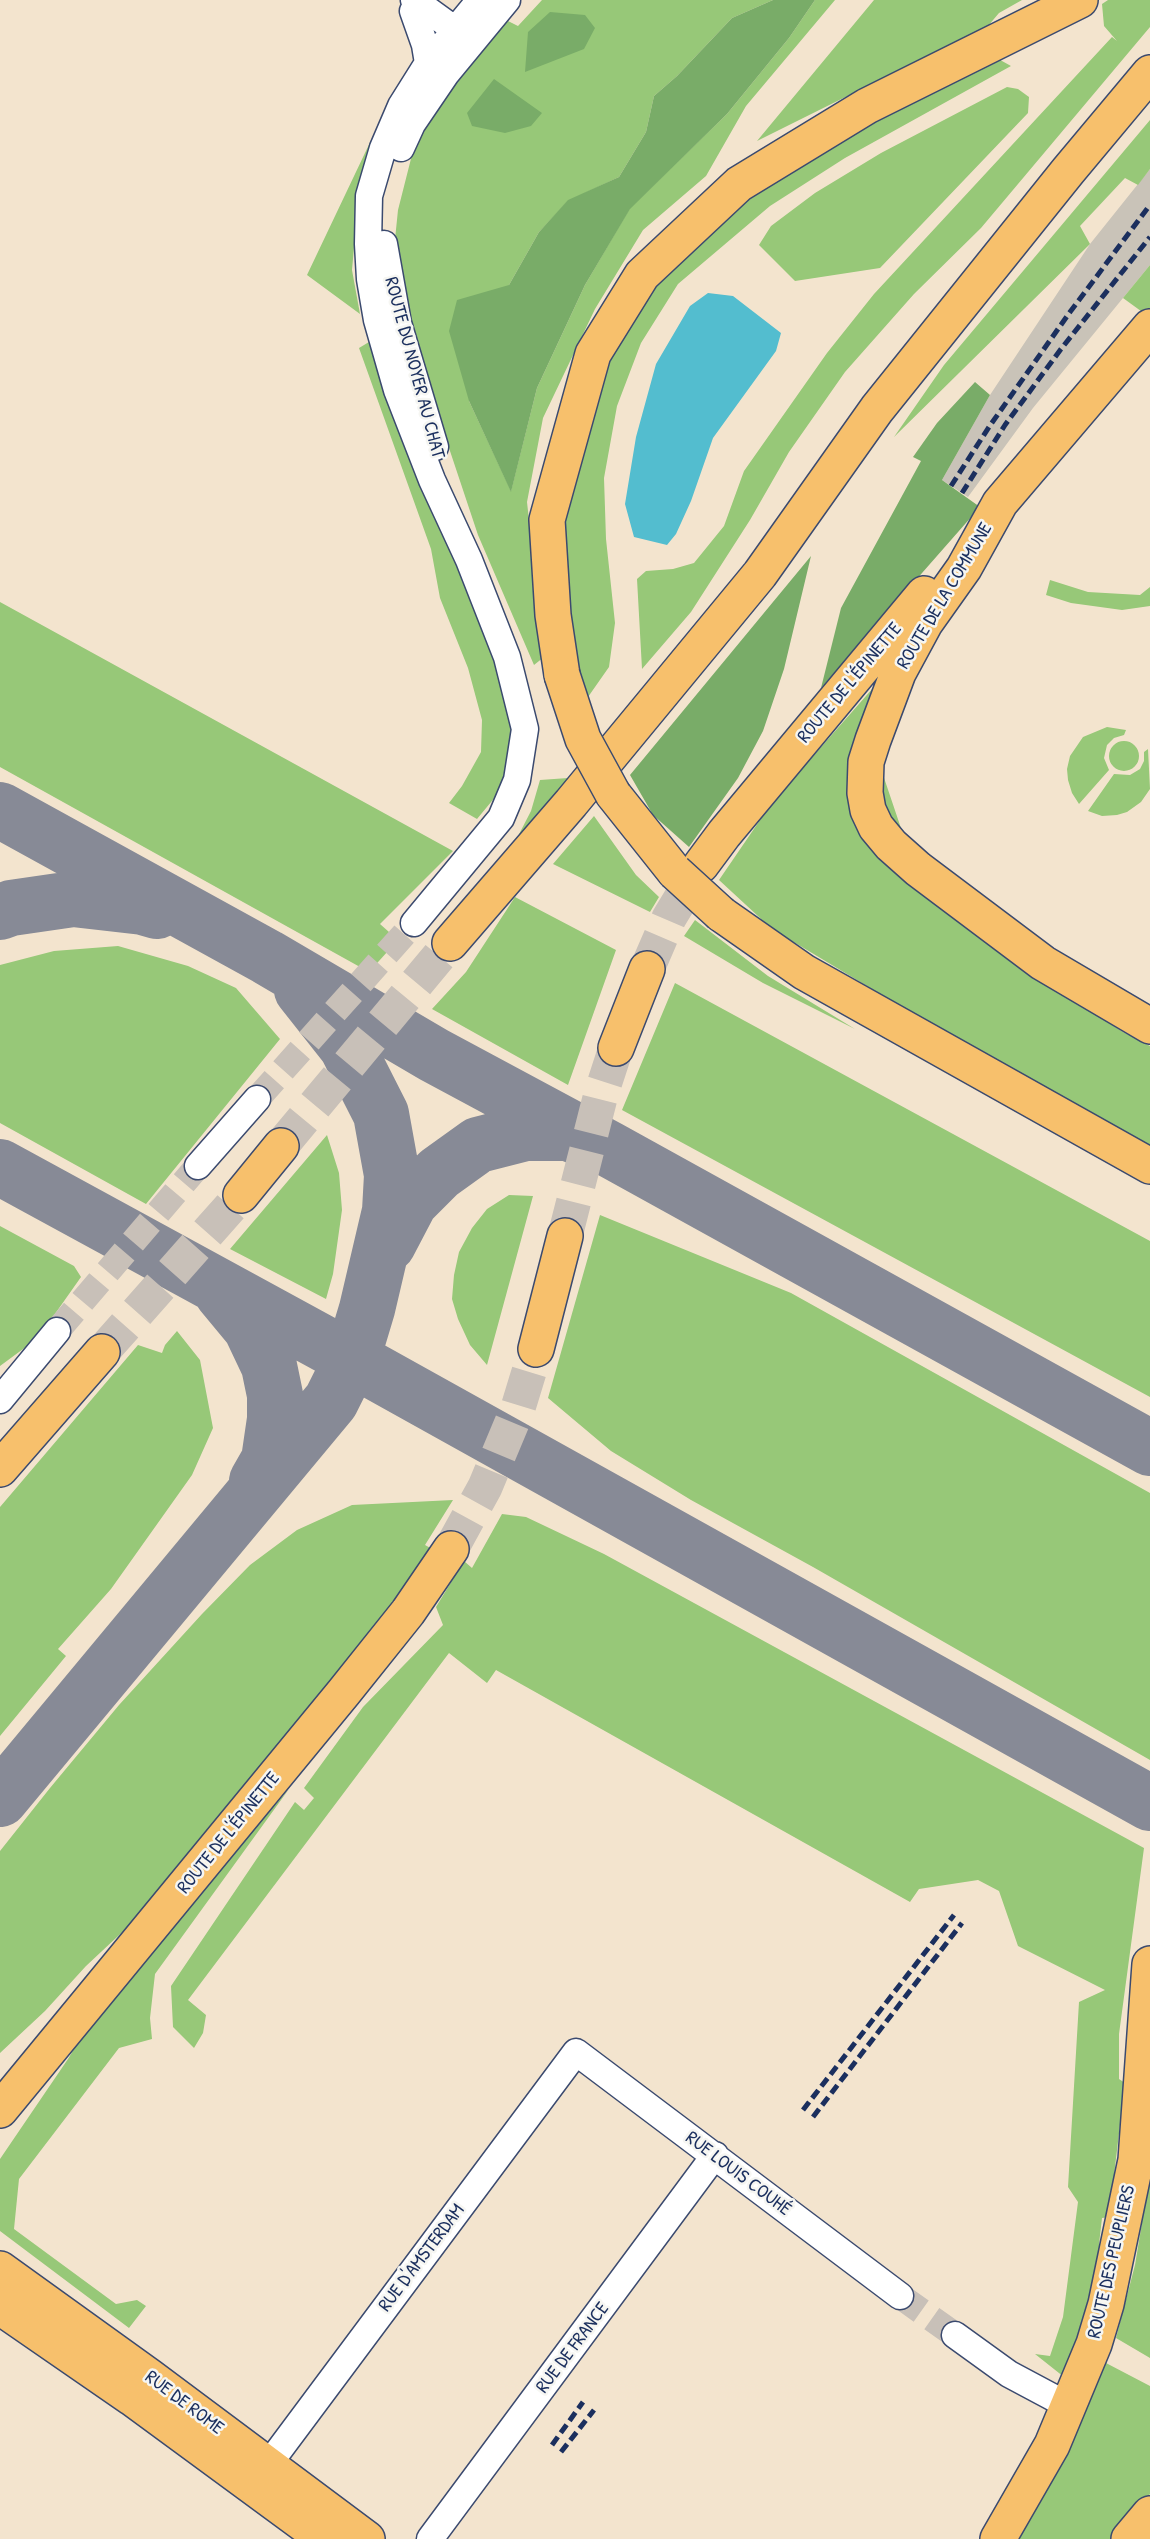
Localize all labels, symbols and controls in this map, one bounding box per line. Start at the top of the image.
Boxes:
street label: ROUTE DU NOYER AU CHAT [379,275,449,461]
street label: ROUTE DE LA COMMUNE [892,519,998,673]
street label: ROUTE DE L'ÉPINETTE [793,618,907,748]
street label: ROUTE DE L'ÉPINETTE [173,1768,285,1898]
street label: RUE LOUIS COUHÉ [681,2127,795,2221]
street label: ROUTE DES PEUPLIERS [1083,2183,1141,2341]
street label: RUE D'AMSTERDAM [374,2200,470,2316]
street label: RUE DE FRANCE [532,2298,614,2398]
street label: RUE DE ROME [140,2366,228,2440]

